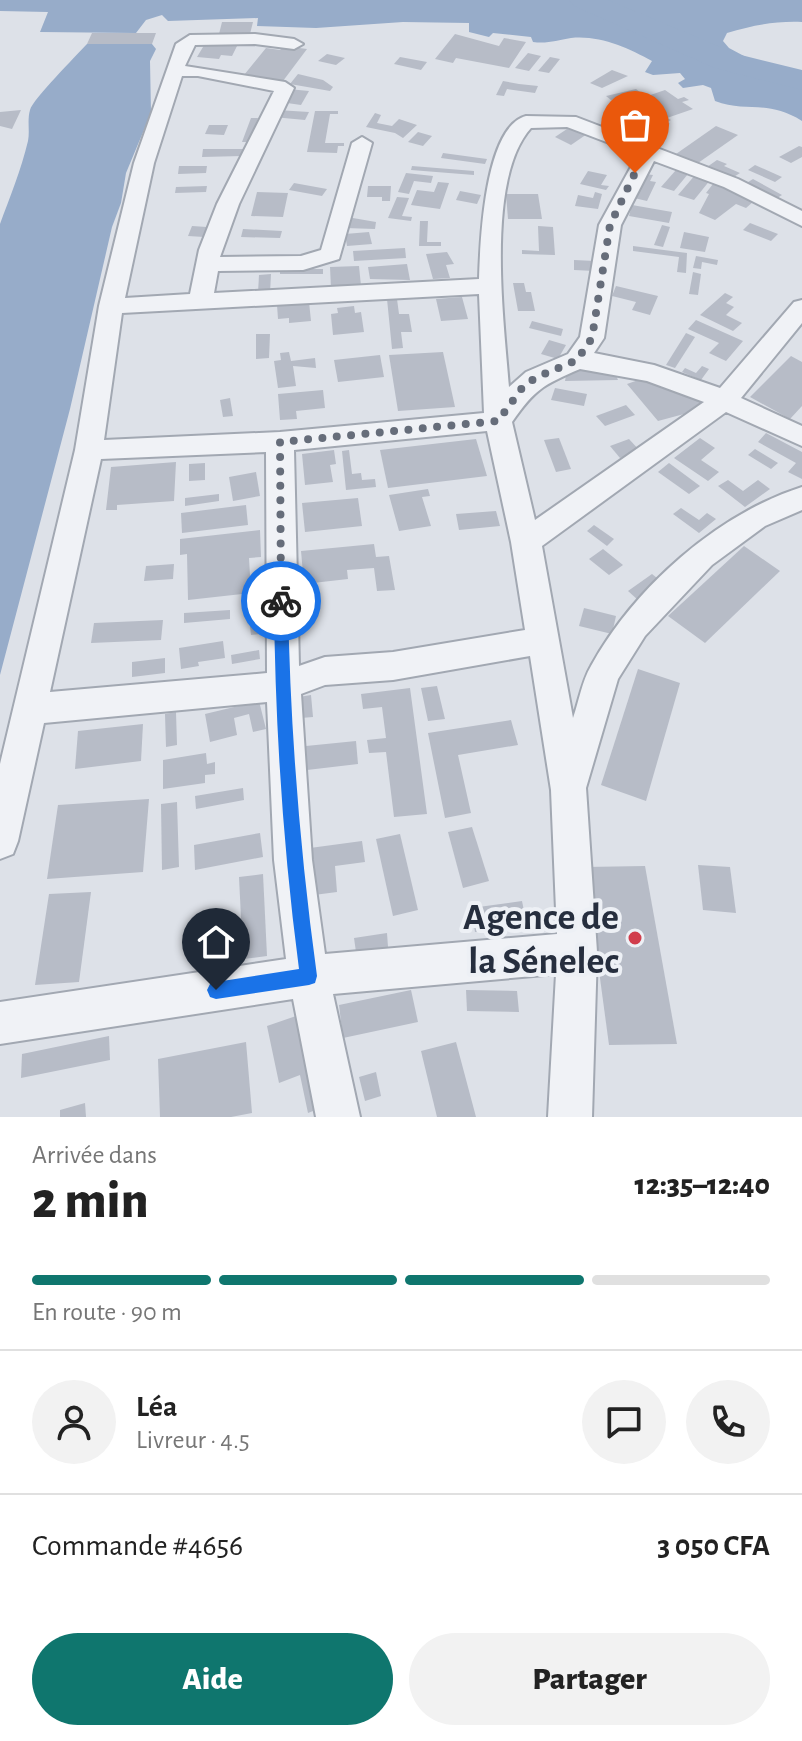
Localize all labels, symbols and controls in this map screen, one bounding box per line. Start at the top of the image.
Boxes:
pin [601,91,669,173]
icon: bag [613,103,657,147]
courier [241,561,321,641]
icon: bike [259,579,303,623]
place label: Agence de la Sénelec [463,899,619,981]
pin [182,908,250,990]
icon: home [194,920,238,964]
marker: Agence de la Sénelec [626,929,644,947]
text: Arrivée dans [32,1142,157,1168]
text: 12:35–12:40 [635,1170,770,1200]
text: 2 min [32,1175,148,1227]
text: En route · 90 m [32,1299,182,1325]
button: person [32,1380,116,1464]
button: chat [582,1380,666,1464]
button: phone [686,1380,770,1464]
text: Léa [136,1392,177,1422]
text: Livreur · 4.5 [136,1427,250,1453]
text: Commande #4656 [32,1531,243,1561]
text: 3 050 CFA [657,1531,770,1561]
button: Aide [32,1633,393,1725]
button: Partager [409,1633,770,1725]

